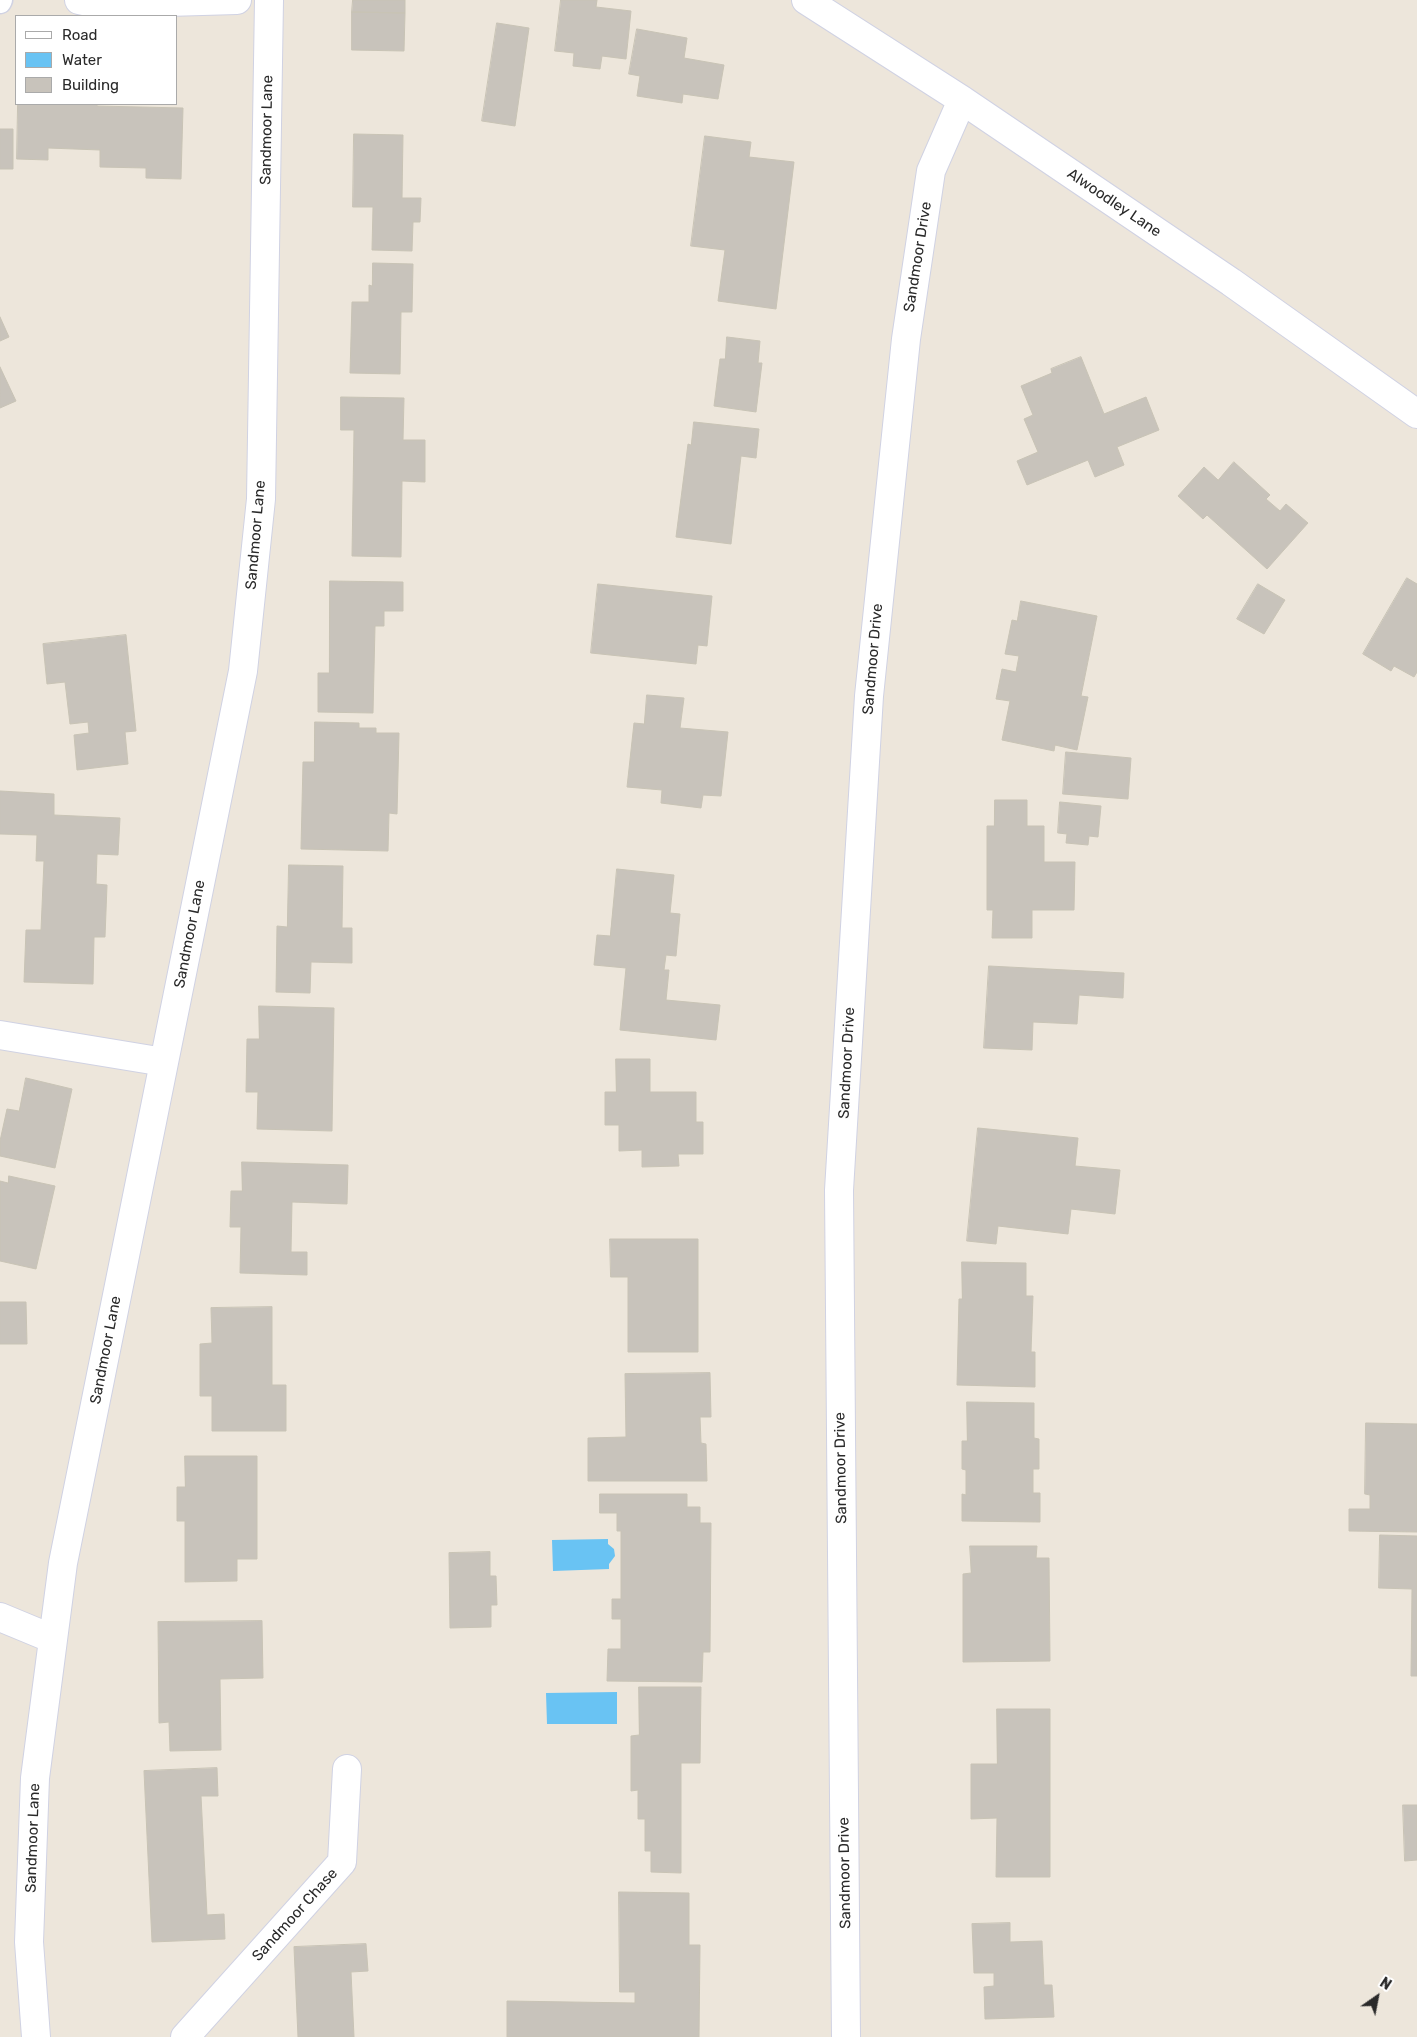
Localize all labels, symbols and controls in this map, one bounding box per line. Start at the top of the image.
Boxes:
legend [15,15,178,105]
text: Road [62,26,98,44]
text: Water [62,51,102,69]
street label: Sandmoor Lane [257,75,277,185]
text: Building [62,76,119,94]
street label: Alwoodley Lane [1064,165,1164,241]
street label: Sandmoor Drive [900,200,936,314]
street label: Sandmoor Lane [242,480,270,590]
street label: Sandmoor Drive [859,603,887,715]
street label: Sandmoor Lane [171,878,209,990]
street label: Sandmoor Drive [835,1007,859,1119]
street label: Sandmoor Lane [87,1294,125,1406]
street label: Sandmoor Drive [831,1412,851,1524]
street label: Sandmoor Lane [22,1783,44,1893]
street label: Sandmoor Drive [835,1817,855,1929]
street label: Sandmoor Chase [248,1865,342,1965]
north arrow [1352,1972,1402,2022]
text: N [1377,1974,1394,1994]

